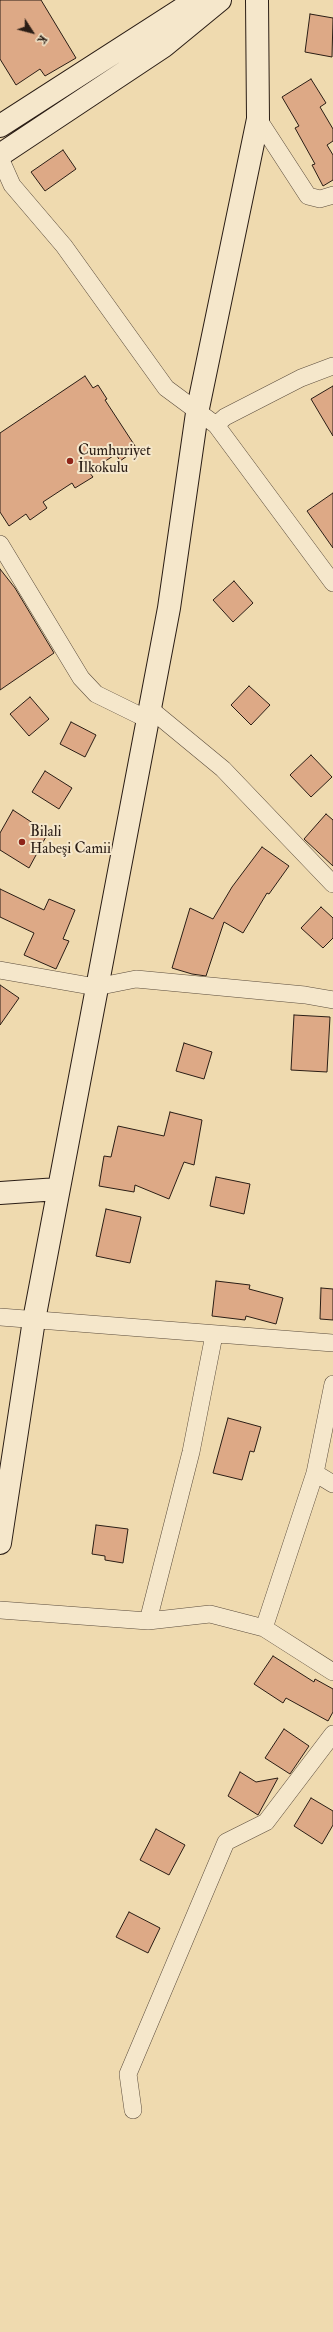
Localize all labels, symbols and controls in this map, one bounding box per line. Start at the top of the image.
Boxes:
north arrow [12,12,52,52]
text: K [35,32,50,46]
place label: Cumhuriyet İlkokulu [78,443,151,478]
marker: Cumhuriyet İlkokulu [65,456,75,466]
place label: Bilali Habeşi Camii [30,824,111,859]
marker: Bilali Habeşi Camii [17,837,27,847]

